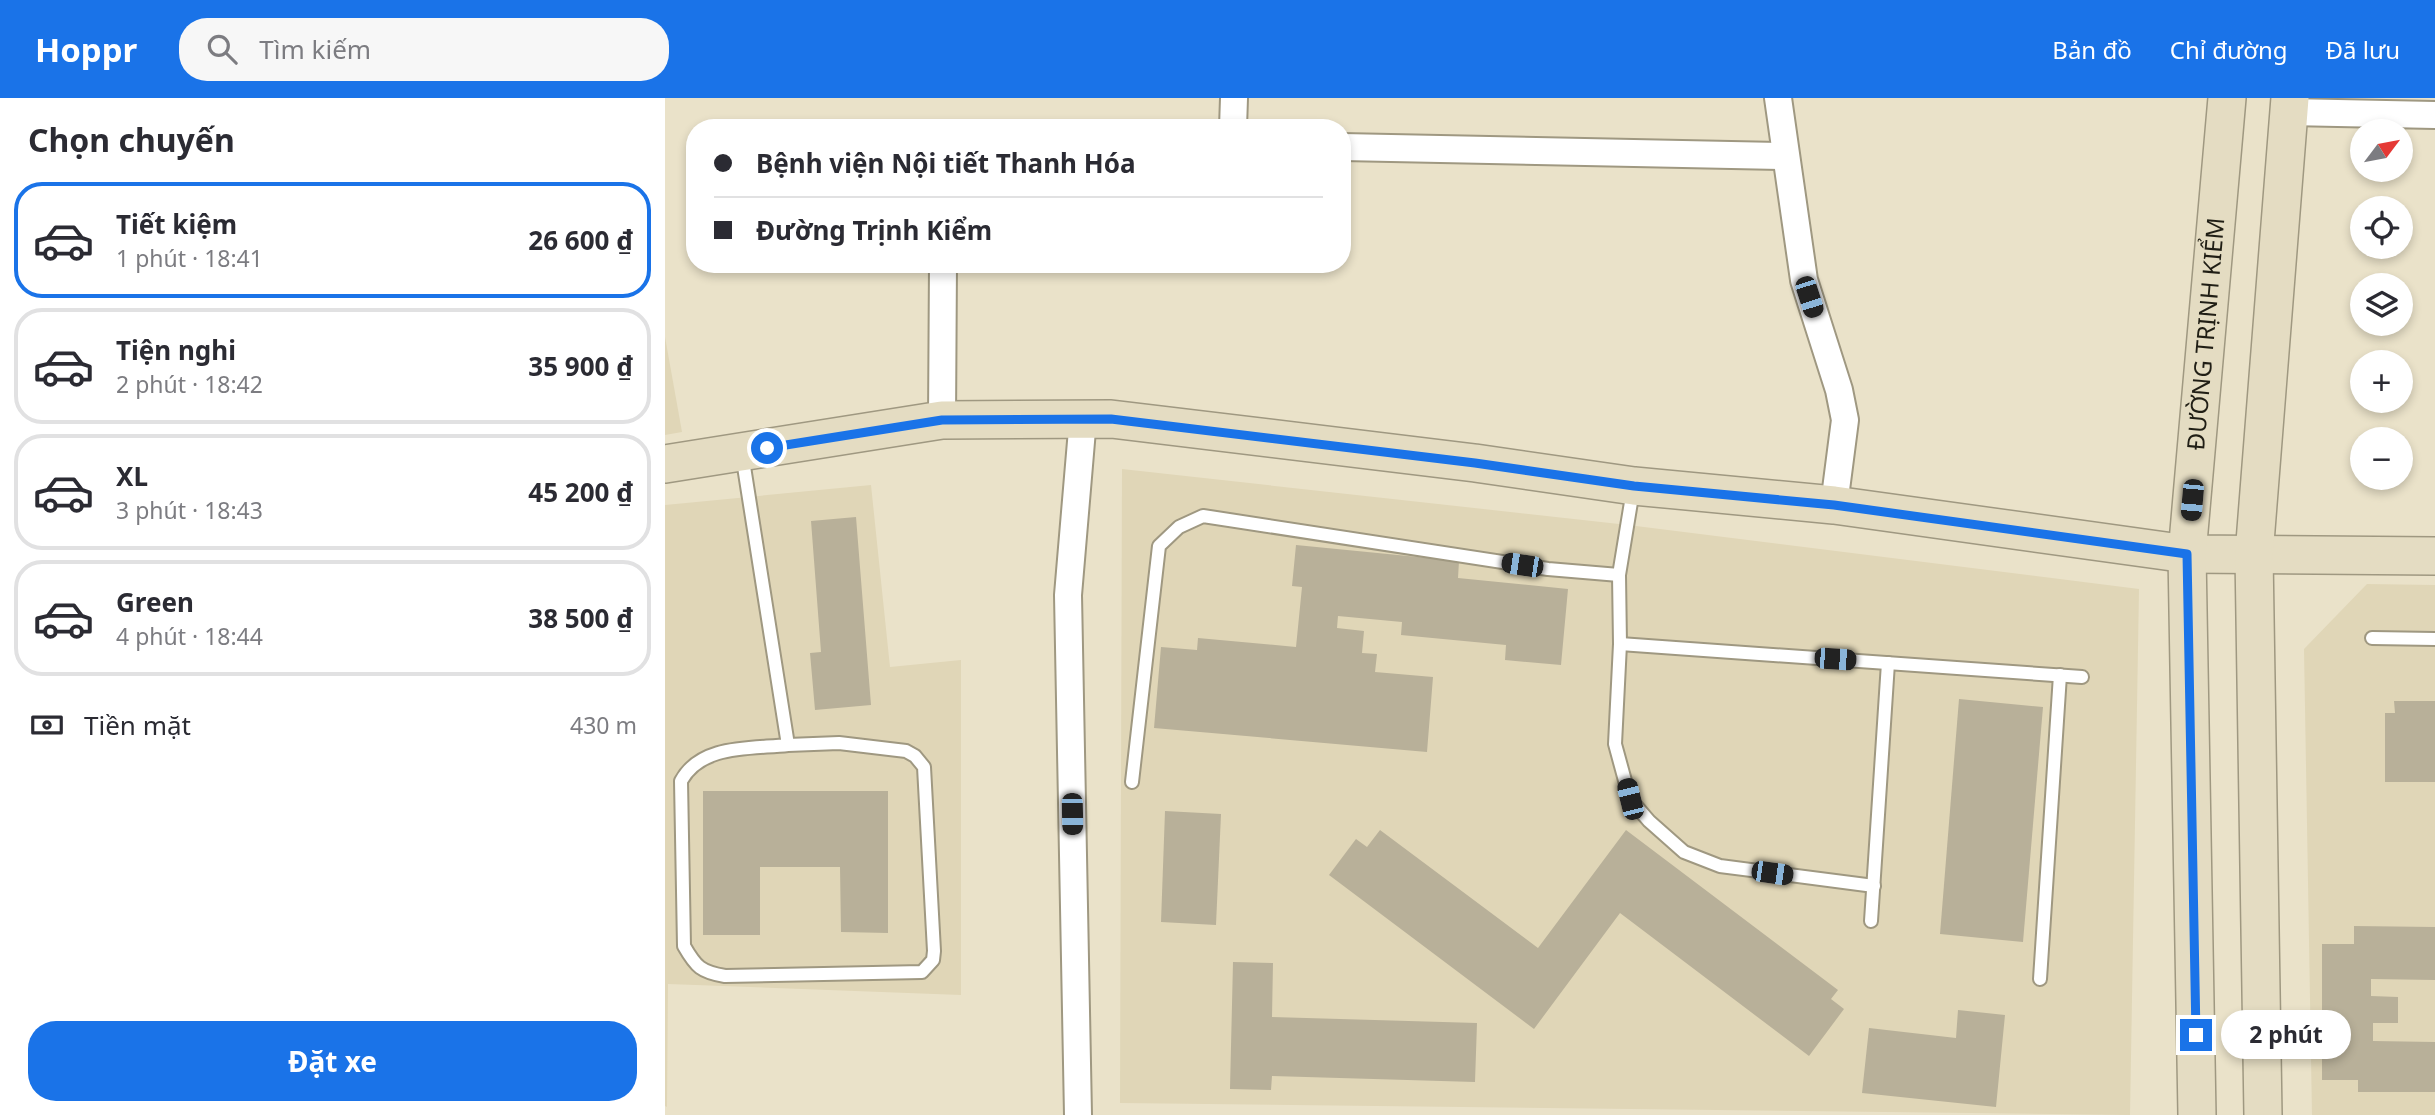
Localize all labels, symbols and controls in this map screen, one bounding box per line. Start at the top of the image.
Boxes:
search box [179,18,669,81]
text: Hoppr [35,27,137,72]
icon: search [203,30,241,68]
text: Tìm kiếm [259,31,371,67]
text: Bản đồ [2052,33,2132,66]
text: Chỉ đường [2170,33,2288,66]
text: Đã lưu [2326,33,2400,66]
text: Chọn chuyến [28,118,235,161]
north arrow [2350,119,2413,182]
map controls [2350,119,2413,490]
text: Bệnh viện Nội tiết Thanh Hóa [756,145,1135,181]
button: locate [2350,196,2413,259]
text: Tiết kiệm [116,206,237,242]
icon: car [32,209,95,272]
text: Đường Trịnh Kiểm [756,212,992,248]
street label: ĐƯỜNG TRỊNH KIỂM [2178,216,2231,452]
text: 26 600 ₫ [528,222,633,258]
text: 1 phút · 18:41 [116,242,263,274]
button: layers [2350,273,2413,336]
car [1793,274,1826,320]
text: Tiện nghi [116,332,236,368]
icon: car [32,335,95,398]
text: 35 900 ₫ [528,348,633,384]
button: + [2350,350,2413,413]
text: 2 phút · 18:42 [116,368,263,400]
button: − [2350,427,2413,490]
route start [751,432,783,464]
text: XL [116,458,148,494]
icon: car [32,461,95,524]
text: 45 200 ₫ [528,474,633,510]
car [2180,478,2205,522]
text: 3 phút · 18:43 [116,494,263,526]
car [1500,551,1545,579]
text: Green [116,584,194,620]
icon: car [32,587,95,650]
text: 38 500 ₫ [528,600,633,636]
text: 4 phút · 18:44 [116,620,263,652]
car [1814,647,1857,671]
icon: cash [28,706,66,744]
text: Tiền mặt [84,707,191,743]
text: 430 m [570,709,637,741]
car [1615,776,1646,822]
car [1062,793,1083,835]
car [1750,860,1795,886]
callout: 2 phút [2221,1010,2350,1060]
text: 2 phút [2249,1018,2323,1050]
route end [2180,1019,2212,1051]
button: Đặt xe [28,1021,637,1101]

